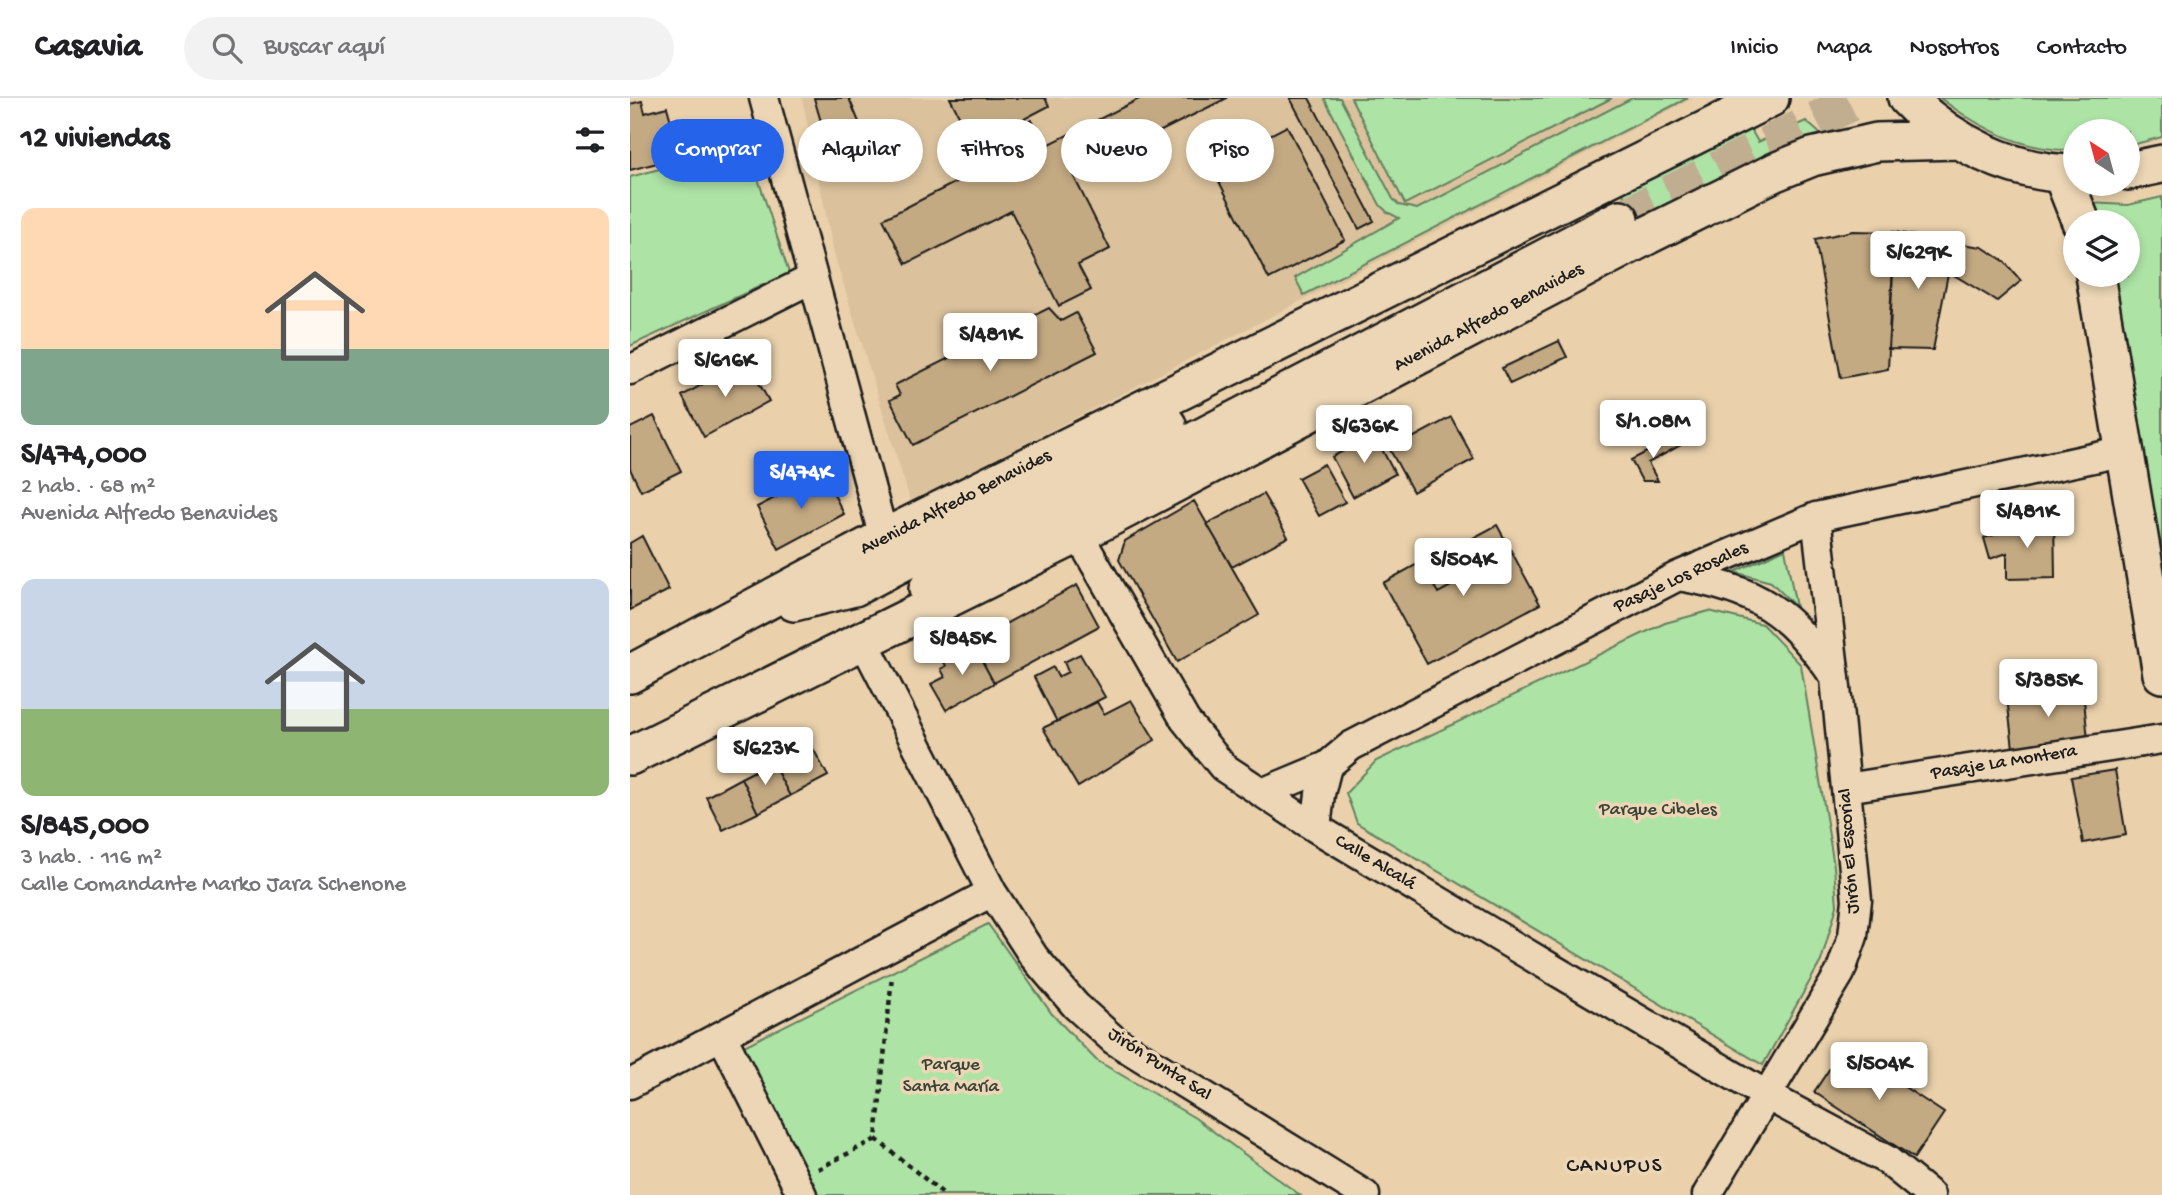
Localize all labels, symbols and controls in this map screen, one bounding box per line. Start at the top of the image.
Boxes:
search box [184,17,674,80]
text: Casavia [35,29,142,67]
icon: search [208,29,246,67]
text: Buscar aquí [264,33,385,64]
text: Inicio [1730,34,1778,63]
text: Mapa [1816,34,1872,63]
text: Nosotros [1910,34,1999,63]
text: Contacto [2037,34,2127,63]
chip: Comprar [651,119,784,182]
chip: Alquilar [798,119,923,182]
chip: Filtros [937,119,1047,182]
chip: Nuevo [1061,119,1172,182]
chip: Piso [1186,119,1274,182]
north arrow [2063,119,2140,196]
map controls [2063,119,2140,287]
icon: filters [571,121,609,159]
text: 12 viviendas [21,123,169,158]
button: layers [2063,210,2140,287]
pin: S/629K [1861,232,1975,291]
text: S/629K [1886,240,1950,267]
icon: home [252,253,378,379]
street label: Avenida Alfredo Benavides [1390,258,1589,378]
pin: S/481K [933,314,1047,373]
text: S/481K [959,322,1021,349]
pin: S/616K [668,340,782,399]
text: S/616K [694,348,756,375]
pin: S/1.08M [1588,400,1718,460]
pin: S/636K [1307,406,1421,465]
text: S/1.08M [1616,409,1690,436]
text: S/636K [1332,414,1396,441]
text: S/474,000 [21,439,147,474]
street label: Avenida Alfredo Benavides [857,444,1056,561]
pin: S/474K [744,452,858,511]
text: S/474K [770,460,832,487]
text: 2 hab. · 68 m² [21,474,155,501]
pin: S/481K [1970,490,2084,550]
text: S/481K [1996,499,2058,526]
text: Avenida Alfredo Benavides [21,501,277,528]
street label: Pasaje Los Rosales [1609,536,1753,620]
pin: S/504K [1406,538,1520,598]
text: S/504K [1431,547,1495,574]
pin: S/845K [905,618,1019,677]
icon: home [252,624,378,750]
text: S/845K [930,626,994,653]
pin: S/385K [1991,660,2105,719]
text: S/385K [2015,668,2081,695]
pin: S/623K [708,728,822,787]
text: S/623K [733,736,797,763]
street label: Pasaje La Montera [1928,740,2080,786]
street label: Jirón El Escorial [1834,788,1866,914]
park label: Parque Cibeles [1598,799,1718,822]
text: S/845,000 [21,810,149,845]
street label: Calle Alcalá [1330,830,1421,897]
text: 3 hab. · 116 m² [21,845,162,872]
text: Calle Comandante Marko Jara Schenone [21,872,406,899]
street label: Jirón Punta Sal [1103,1023,1215,1107]
pin: S/504K [1822,1042,1936,1102]
text: S/504K [1847,1051,1911,1078]
park label: Parque Santa María [903,1054,1001,1099]
district label: CANUPUS [1566,1155,1664,1180]

